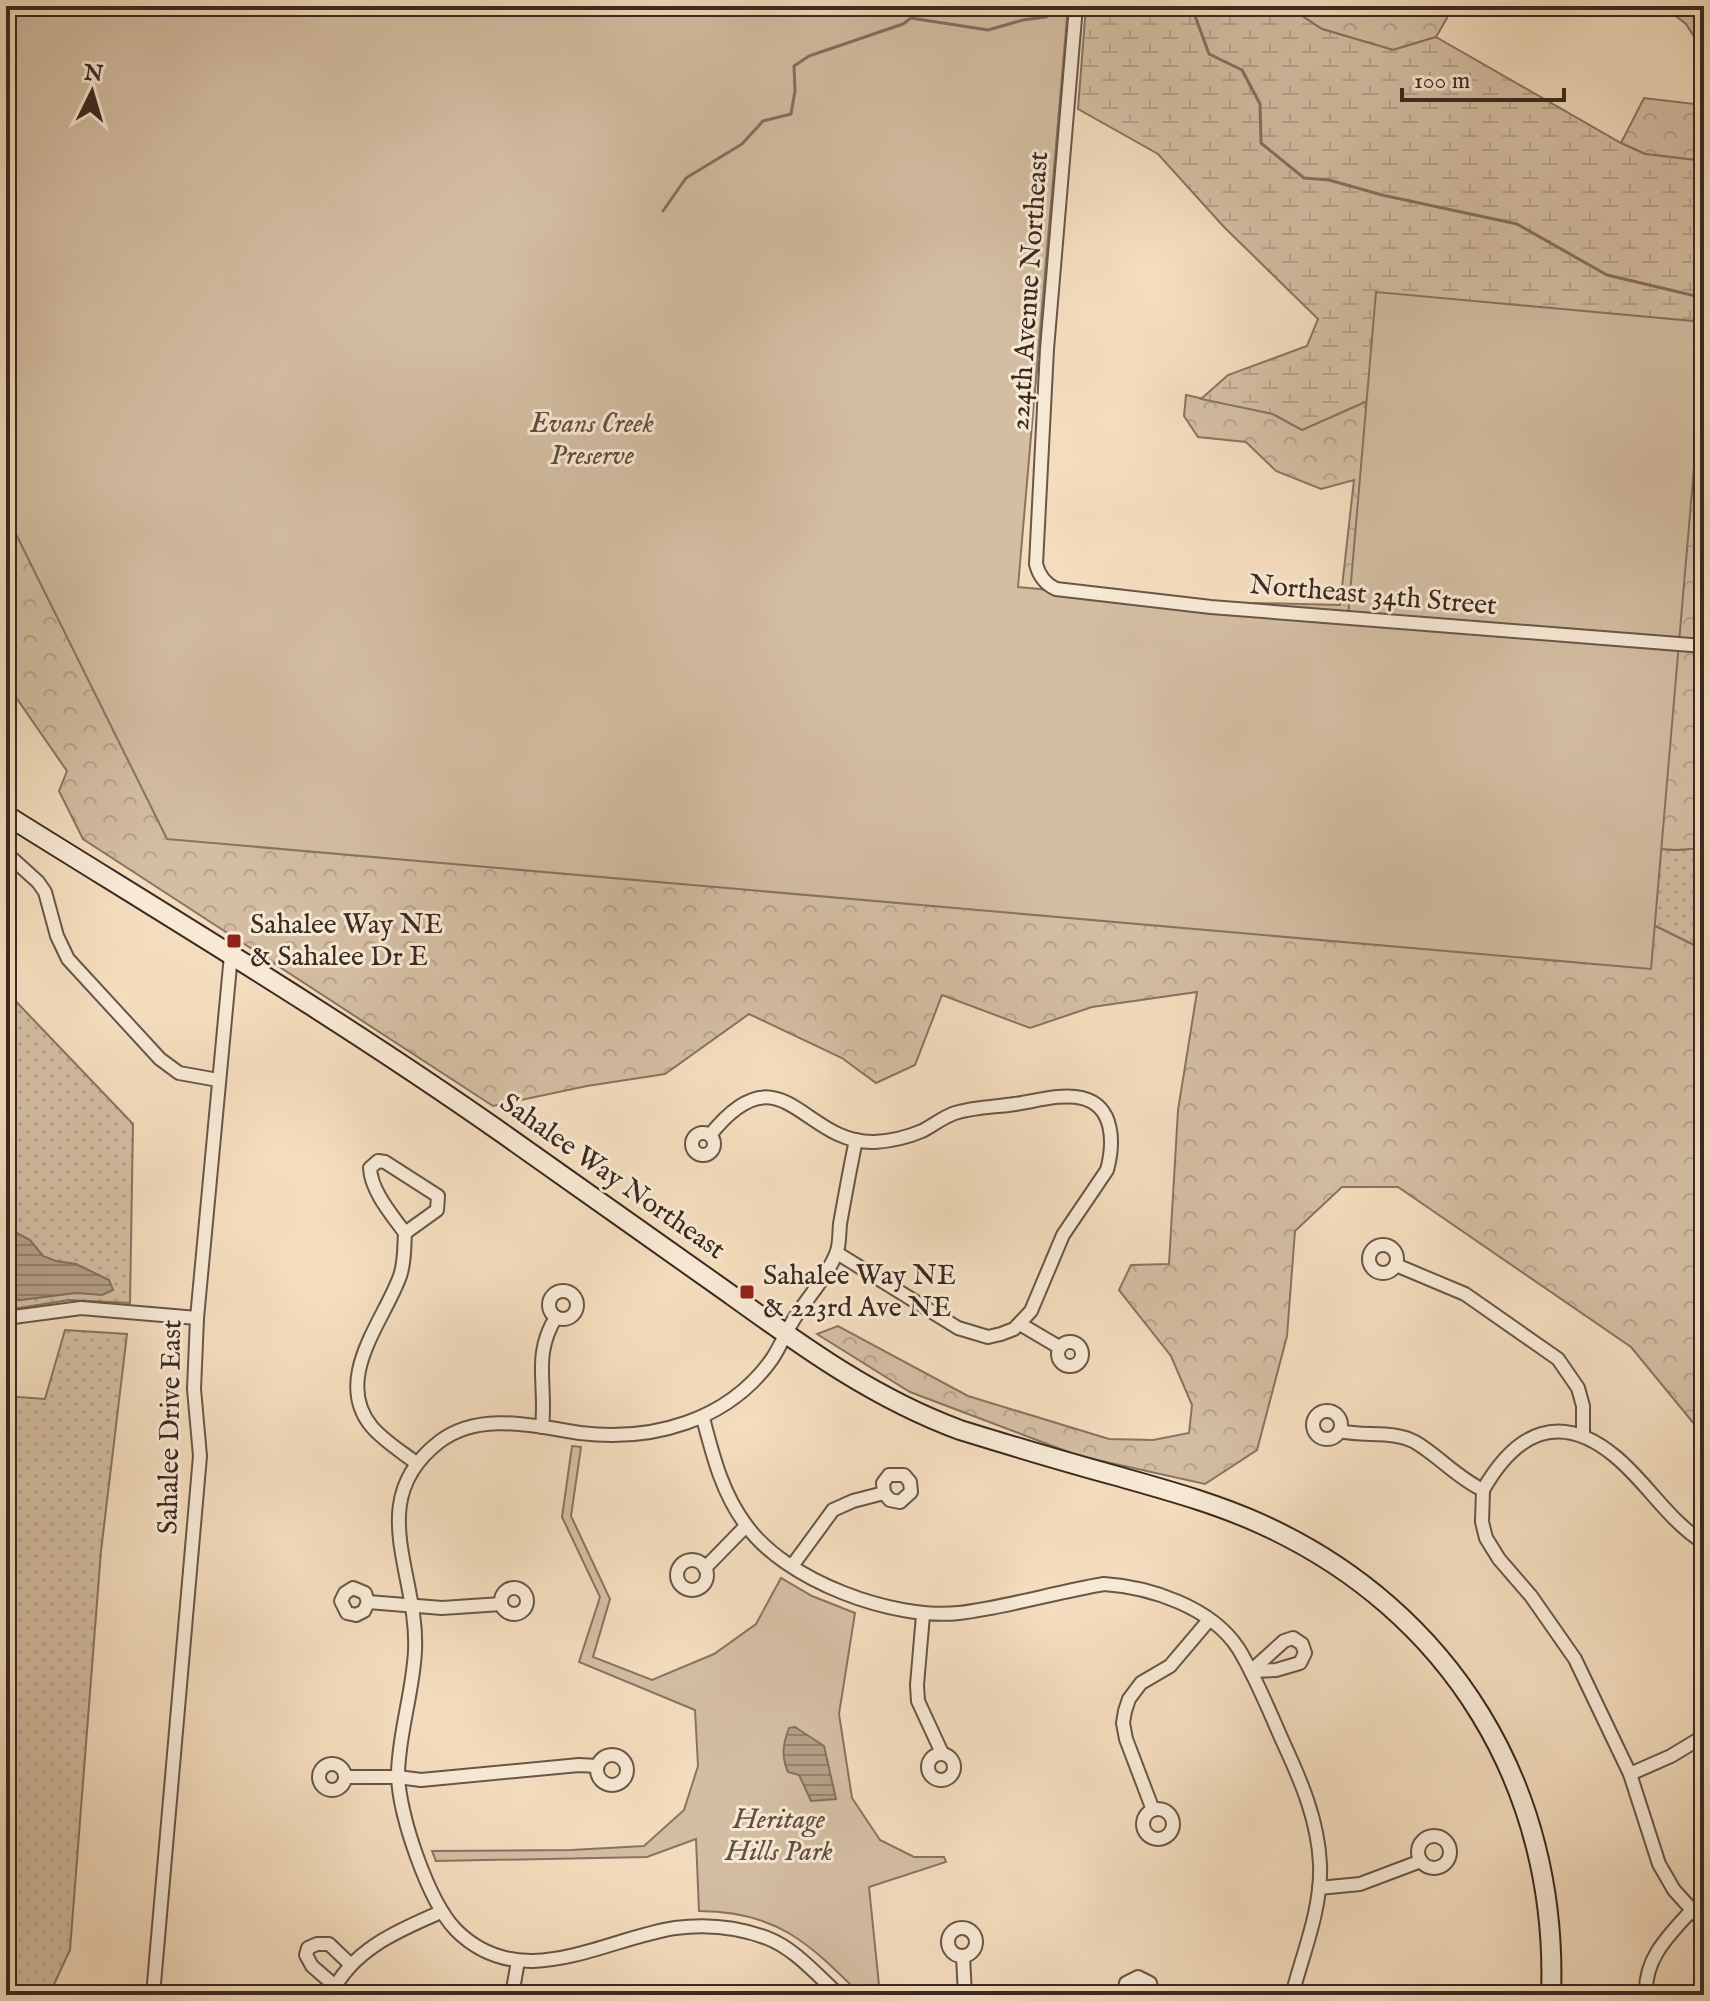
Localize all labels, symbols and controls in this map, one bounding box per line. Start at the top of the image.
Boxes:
north arrow [52,52,132,132]
scale bar [1402,52,1564,102]
text: N [82,59,104,89]
text: 100 m [1414,66,1470,97]
street label: 224th Avenue Northeast [1003,150,1057,432]
park label: Evans Creek Preserve [529,407,654,474]
street label: Northeast 34th Street [1248,568,1498,624]
place label: Sahalee Way NE & Sahalee Dr E [250,908,443,975]
marker: Sahalee Way NE & Sahalee Dr E [225,932,243,950]
street label: Sahalee Way Northeast [493,1086,732,1268]
place label: Sahalee Way NE & 223rd Ave NE [763,1259,956,1326]
marker: Sahalee Way NE & 223rd Ave NE [738,1283,756,1301]
street label: Sahalee Drive East [152,1319,190,1535]
park label: Heritage Hills Park [724,1803,833,1870]

